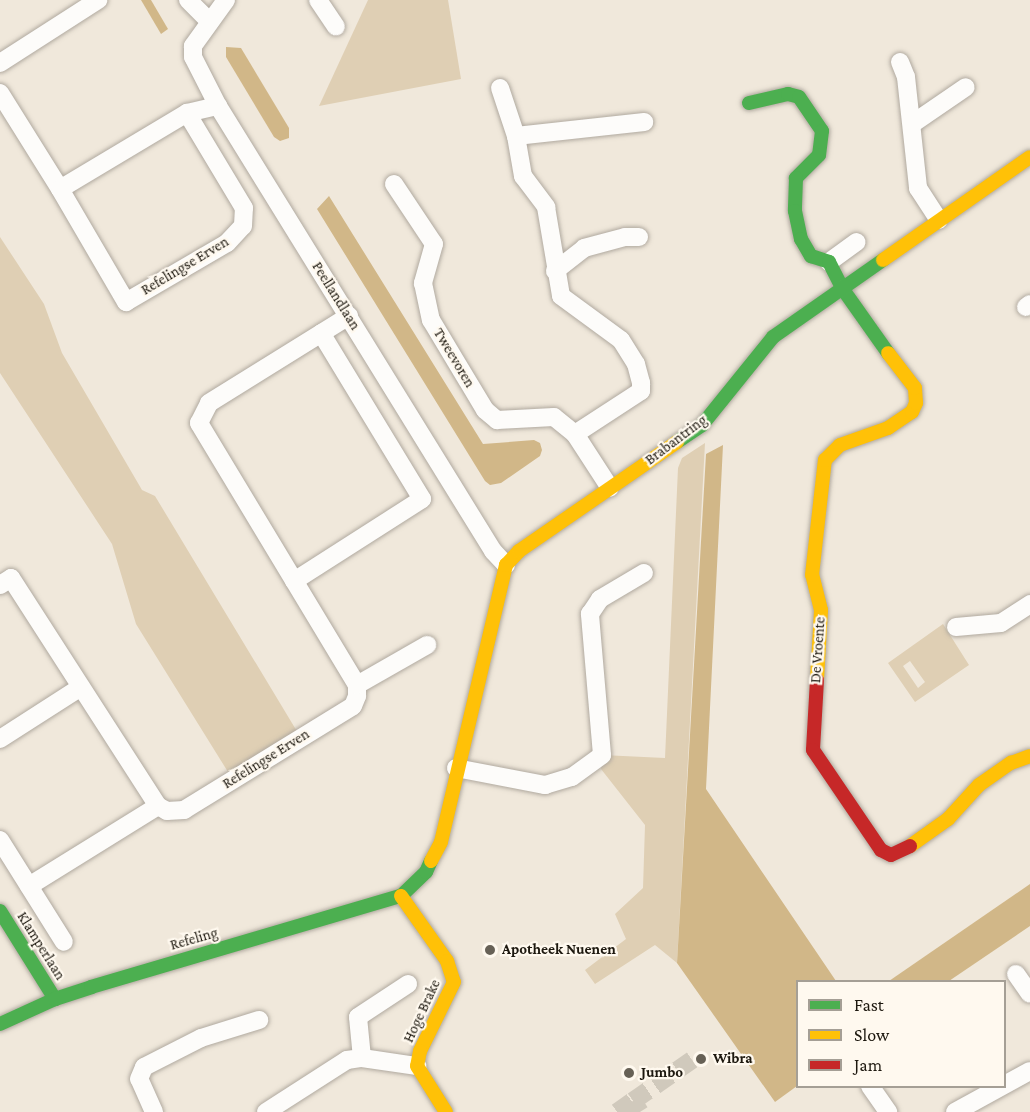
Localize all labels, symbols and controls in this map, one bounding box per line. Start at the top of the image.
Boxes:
street label: Refelingse Erven [138,233,232,299]
street label: Peellandlaan [308,259,364,333]
street label: Tweevoren [429,325,479,391]
street label: Brabantring [642,411,710,469]
street label: De Vroente [807,616,829,684]
street label: Refelingse Erven [219,725,313,793]
street label: Klamperlaan [13,909,69,983]
street label: Refeling [168,924,220,954]
place label: Apotheek Nuenen [502,941,616,959]
marker: Apotheek Nuenen [483,943,497,957]
street label: Hoge Brake [400,977,444,1045]
legend [796,980,1006,1088]
text: Fast [854,995,884,1015]
text: Slow [854,1025,889,1045]
place label: Wibra [713,1050,753,1068]
marker: Wibra [694,1052,708,1066]
text: Jam [854,1055,882,1075]
place label: Jumbo [641,1064,683,1082]
marker: Jumbo [622,1066,636,1080]

